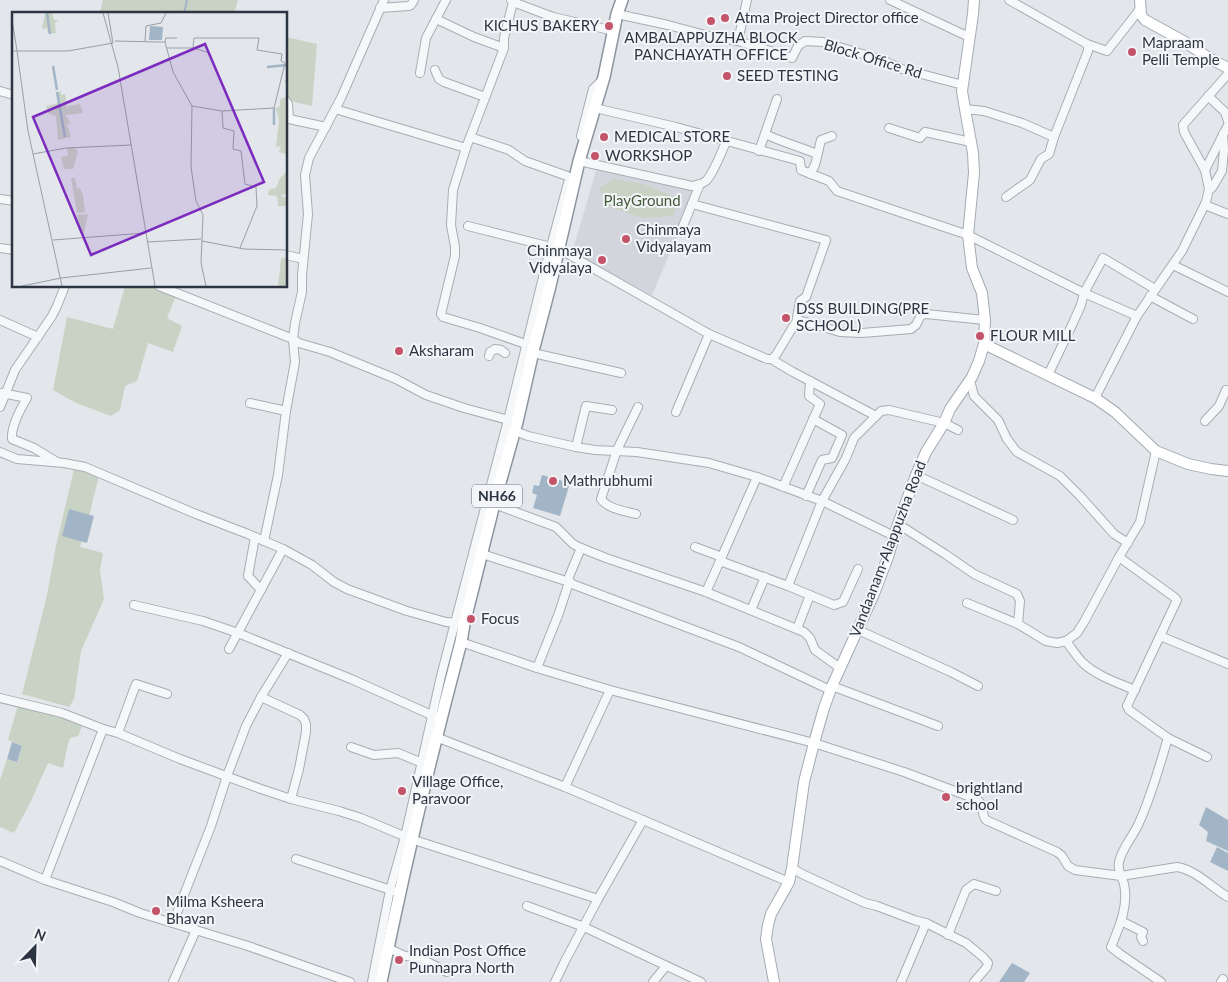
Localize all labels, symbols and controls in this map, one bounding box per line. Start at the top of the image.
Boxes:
place label: Atma Project Director office [735,8,919,26]
inset map [12,12,288,288]
marker: Atma Project Director office [719,12,731,24]
marker: AMBALAPPUZHA BLOCK PANCHAYATH OFFICE [705,15,717,27]
place label: KICHUS BAKERY [484,16,600,34]
marker: KICHUS BAKERY [603,20,615,32]
place label: AMBALAPPUZHA BLOCK PANCHAYATH OFFICE [624,28,798,63]
place label: Mapraam Pelli Temple [1142,33,1220,68]
street label: Block Office Rd [822,35,925,82]
marker: Mapraam Pelli Temple [1126,46,1138,58]
place label: SEED TESTING [737,66,838,84]
marker: SEED TESTING [721,70,733,82]
place label: MEDICAL STORE [614,127,730,145]
marker: MEDICAL STORE [598,131,610,143]
place label: WORKSHOP [605,146,692,164]
marker: WORKSHOP [589,150,601,162]
park label: PlayGround [603,191,681,209]
place label: Chinmaya Vidyalayam [636,220,711,255]
marker: Chinmaya Vidyalayam [620,233,632,245]
place label: Chinmaya Vidyalaya [527,241,592,276]
marker: Chinmaya Vidyalaya [596,254,608,266]
place label: DSS BUILDING(PRE SCHOOL) [796,299,929,334]
marker: DSS BUILDING(PRE SCHOOL) [780,312,792,324]
place label: FLOUR MILL [990,326,1076,344]
marker: FLOUR MILL [974,330,986,342]
place label: Aksharam [409,341,474,359]
marker: Aksharam [393,345,405,357]
street label: Vandaanam-Alappuzha Road [845,458,929,640]
place label: Mathrubhumi [563,471,653,489]
marker: Mathrubhumi [547,475,559,487]
road number: NH66 [472,484,522,508]
place label: Focus [481,609,519,627]
marker: Focus [465,613,477,625]
place label: Village Office, Paravoor [412,772,503,807]
place label: brightland school [956,778,1023,813]
marker: Village Office, Paravoor [396,785,408,797]
marker: brightland school [940,791,952,803]
place label: Milma Ksheera Bhavan [166,892,264,927]
marker: Milma Ksheera Bhavan [150,905,162,917]
north arrow [10,922,60,972]
text: N [32,925,49,945]
place label: Indian Post Office Punnapra North [409,941,526,976]
marker: Indian Post Office Punnapra North [393,954,405,966]

